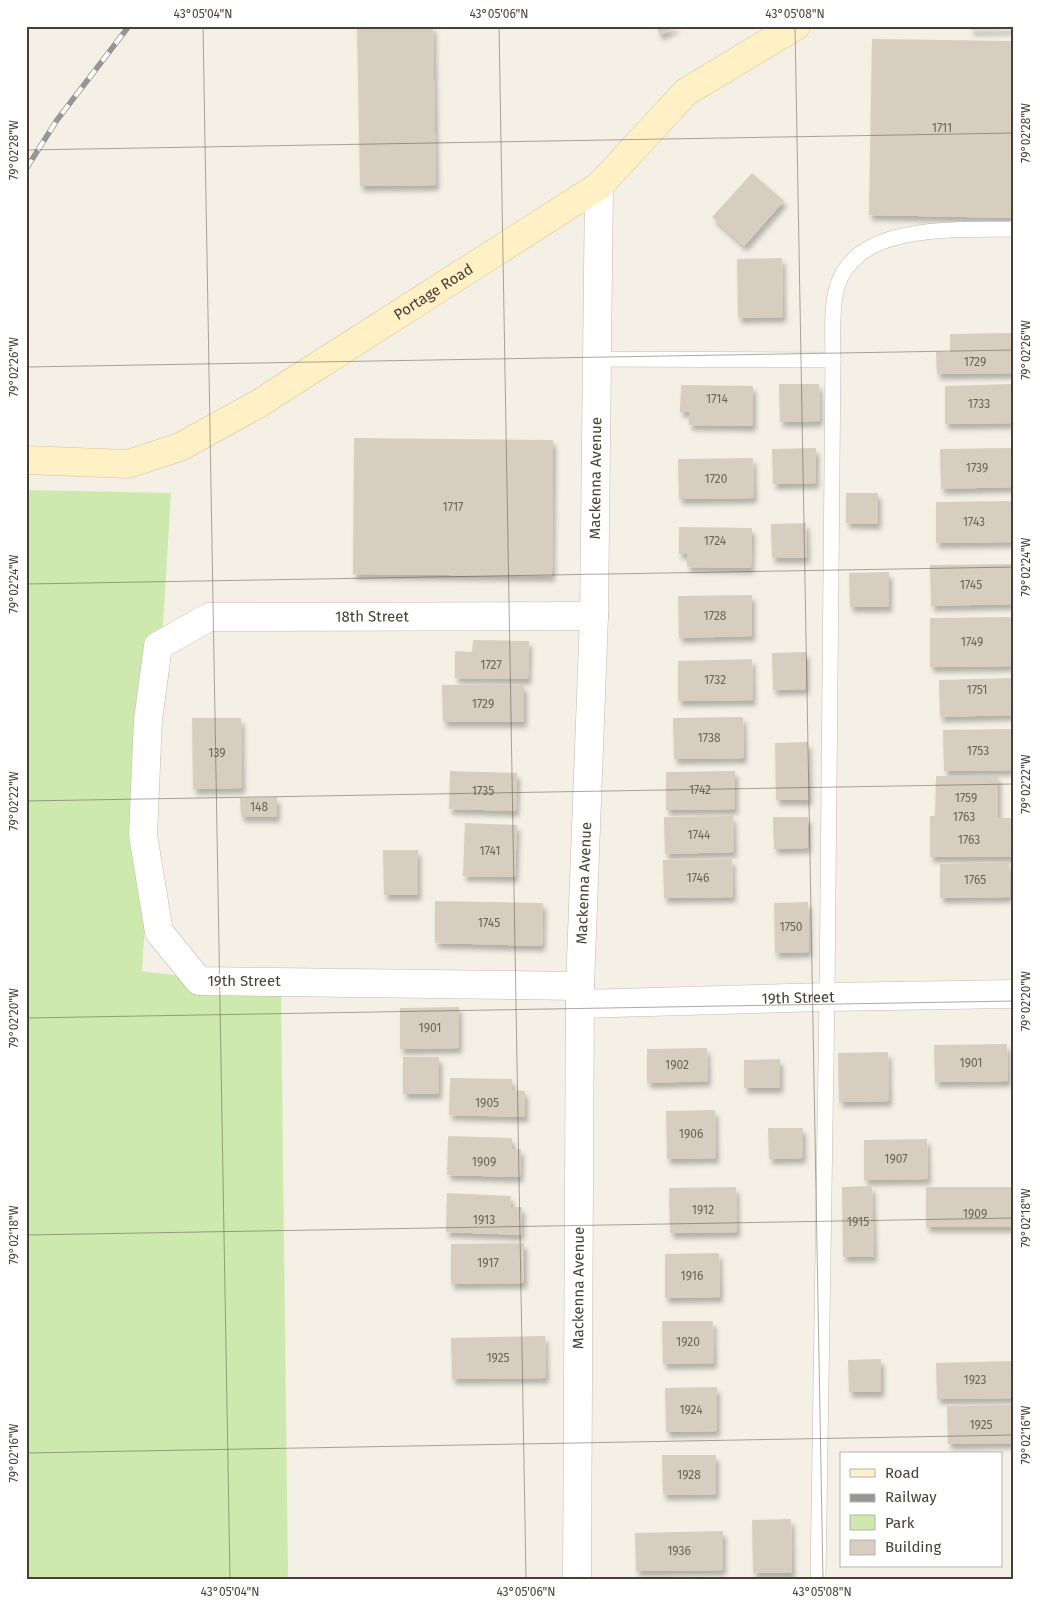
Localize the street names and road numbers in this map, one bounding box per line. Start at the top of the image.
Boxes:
street label: Portage Road [390,260,476,324]
street label: Mackenna Avenue [586,417,605,540]
street label: 18th Street [335,607,409,626]
street label: Mackenna Avenue [573,822,595,945]
street label: 19th Street [207,972,281,990]
street label: 19th Street [761,988,835,1008]
street label: Mackenna Avenue [569,1227,588,1349]

